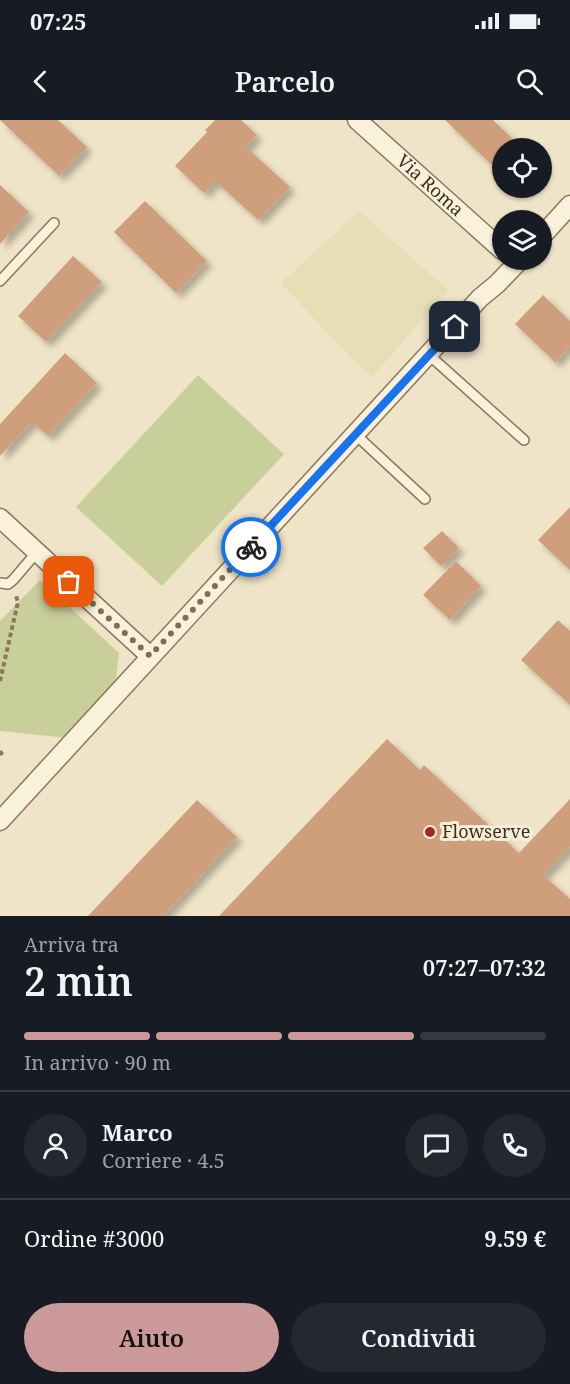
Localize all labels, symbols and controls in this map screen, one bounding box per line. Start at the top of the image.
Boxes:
text: 07:25 [30,6,86,36]
text: Parcelo [235,63,335,100]
icon: back [24,65,57,98]
icon: search [513,65,546,98]
map controls [492,138,552,270]
button: locate [492,138,552,198]
street label: Via Roma [392,148,469,221]
button: layers [492,210,552,270]
pin [429,301,480,352]
icon: home [438,310,471,343]
courier [221,517,281,577]
icon: bike [235,531,268,564]
pin [43,556,94,607]
icon: bag [52,565,85,598]
place label: Flowserve [442,819,530,843]
marker: Flowserve [423,825,437,839]
text: Arriva tra [24,931,119,958]
text: 07:27–07:32 [423,952,546,982]
text: 2 min [24,954,133,1007]
text: In arrivo · 90 m [24,1049,171,1076]
button: person [24,1114,87,1177]
button: chat [405,1114,468,1177]
button: phone [483,1114,546,1177]
text: Marco [102,1117,173,1147]
text: Corriere · 4.5 [102,1147,225,1174]
text: Ordine #3000 [24,1223,164,1253]
text: 9.59 € [484,1223,546,1253]
button: Aiuto [24,1303,279,1372]
button: Condividi [291,1303,546,1372]

